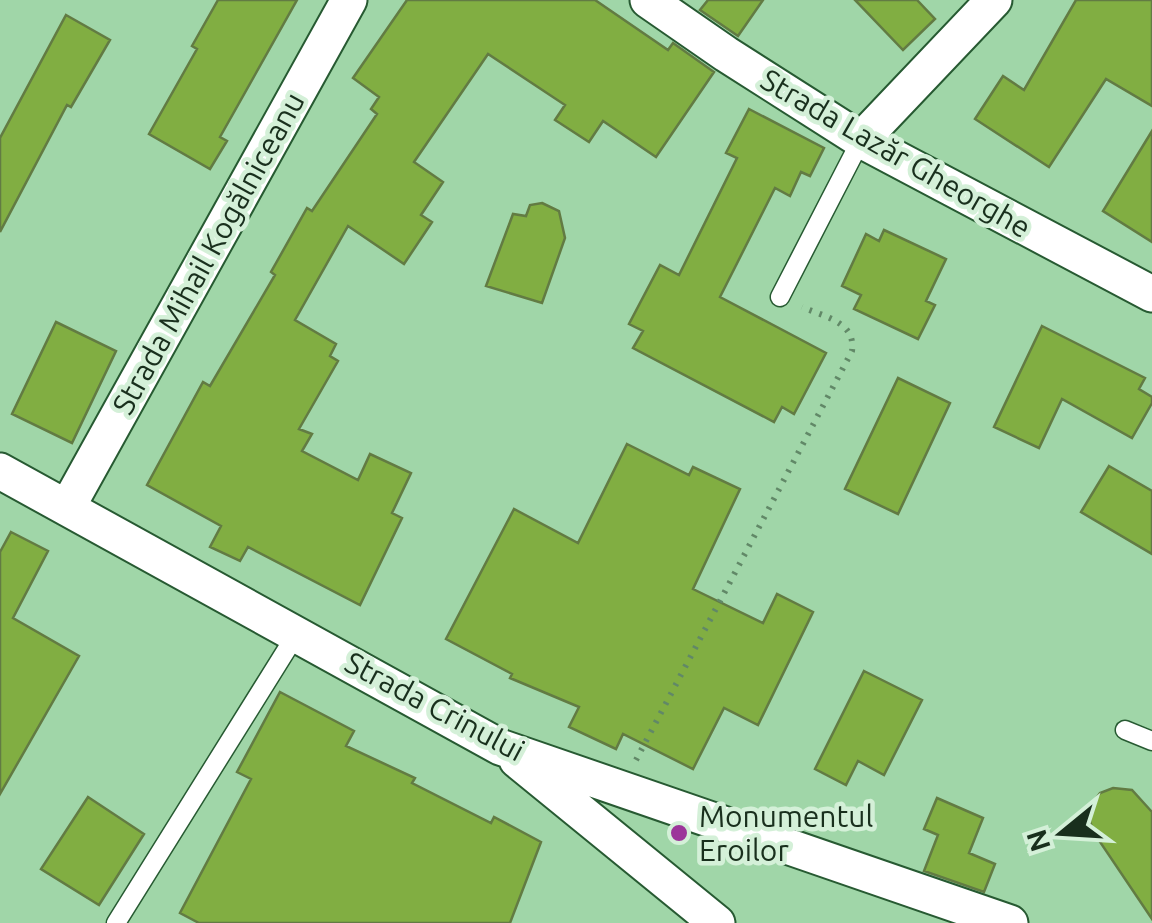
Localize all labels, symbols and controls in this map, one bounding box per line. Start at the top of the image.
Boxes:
street label: Strada Lazăr Gheorghe [755,62,1037,244]
street label: Strada Mihail Kogălniceanu [105,86,311,420]
street label: Strada Crinului [340,645,530,767]
north arrow [1012,783,1112,883]
place label: Monumentul Eroilor [699,799,873,867]
marker: Monumentul Eroilor [668,822,690,844]
text: N [1020,826,1056,856]

